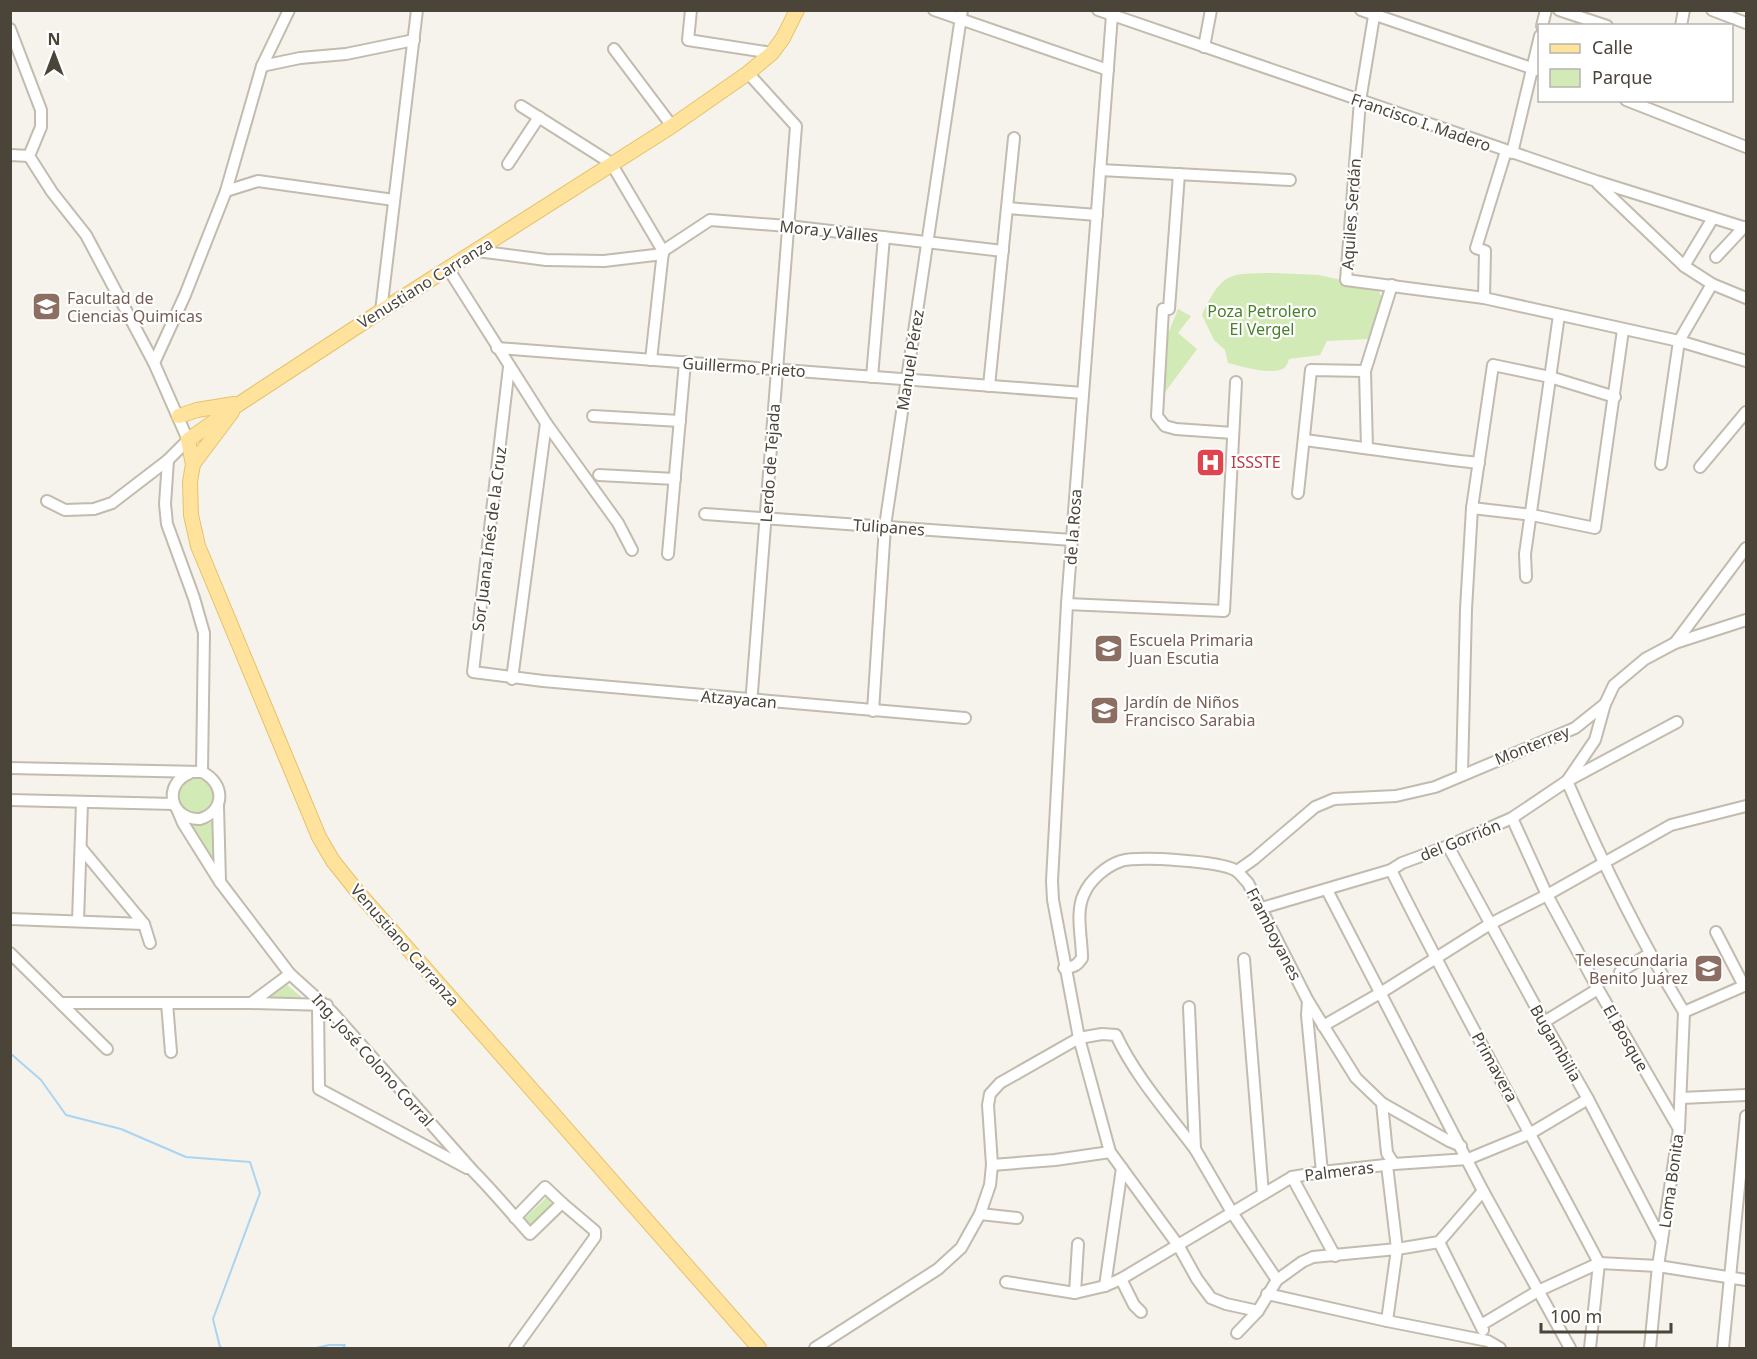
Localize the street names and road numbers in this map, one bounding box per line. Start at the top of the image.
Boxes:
street label: Francisco I. Madero [1348,88,1494,156]
street label: Aquiles Serdán [1336,157,1366,271]
street label: Mora y Valles [779,215,879,247]
street label: Venustiano Carranza [353,232,497,334]
street label: Manuel Pérez [891,308,929,412]
street label: Guillermo Prieto [682,352,806,382]
street label: Lerdo de Tejada [755,403,785,523]
street label: Sor Juana Inés de la Cruz [467,445,511,633]
street label: de la Rosa [1059,488,1087,566]
street label: Tulipanes [852,514,926,540]
street label: Atzayacan [700,685,778,713]
street label: Monterrey [1491,720,1573,770]
street label: del Gorrión [1416,814,1504,866]
street label: Venustiano Carranza [346,879,464,1011]
street label: Framboyanes [1241,884,1307,984]
street label: Ing. José Colono Corral [307,989,439,1131]
street label: Bugambilia [1525,1001,1587,1085]
street label: El Bosque [1598,1001,1654,1075]
street label: Primavera [1467,1028,1523,1106]
street label: Loma Bonita [1653,1132,1689,1230]
street label: Palmeras [1303,1156,1375,1186]

